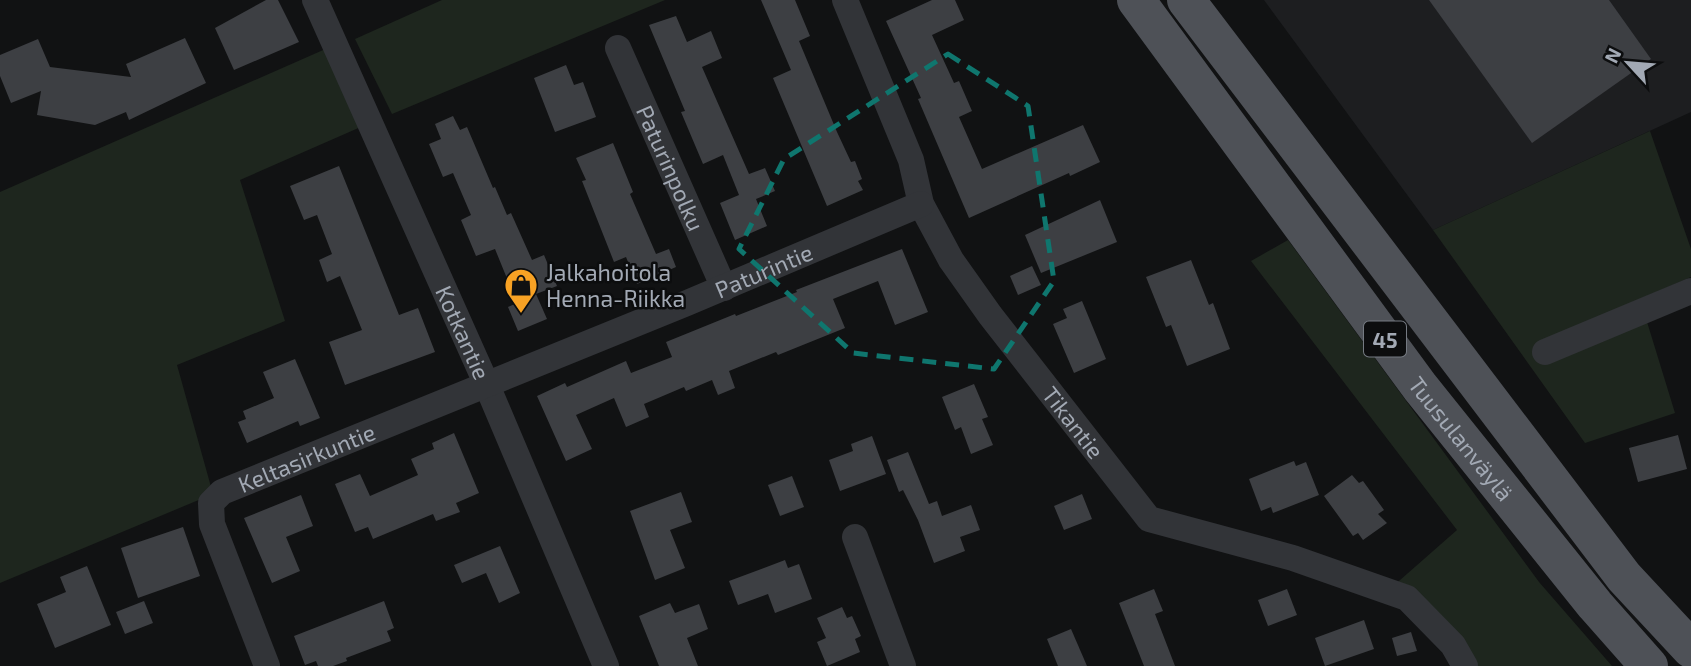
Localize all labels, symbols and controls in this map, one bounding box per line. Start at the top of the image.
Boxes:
north arrow [1593,28,1663,98]
text: N [1599,44,1626,67]
street label: Paturinpolku [631,101,711,235]
street label: Paturintie [711,238,817,304]
place label: Jalkahoitola Henna-Riikka [546,258,685,312]
shop icon: Jalkahoitola Henna-Riikka [502,266,540,315]
street label: Kotkantie [430,281,497,384]
road number: 45 [1364,322,1406,356]
street label: Tuusulanväylä [1403,371,1520,506]
street label: Tikantie [1037,381,1110,464]
street label: Keltasirkuntie [234,417,379,498]

